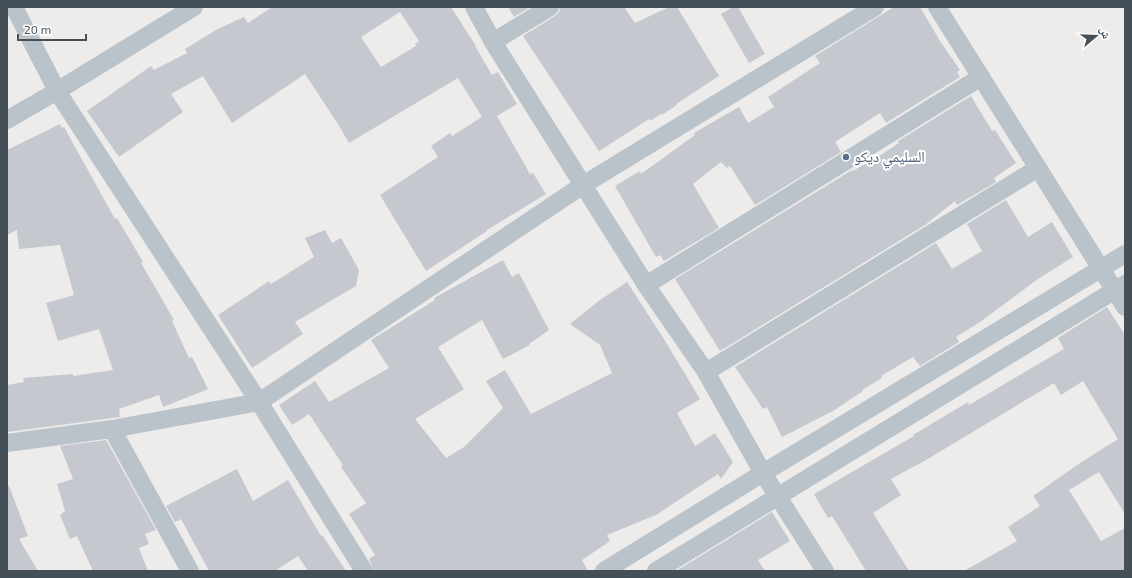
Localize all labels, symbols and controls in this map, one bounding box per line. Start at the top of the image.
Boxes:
scale bar [18,16,86,42]
north arrow [1076,16,1116,56]
text: 20 m [24,22,51,36]
text: ش [1096,25,1114,41]
place label: السليمي ديكو [854,147,925,169]
marker: السليمي ديكو [841,152,851,162]

